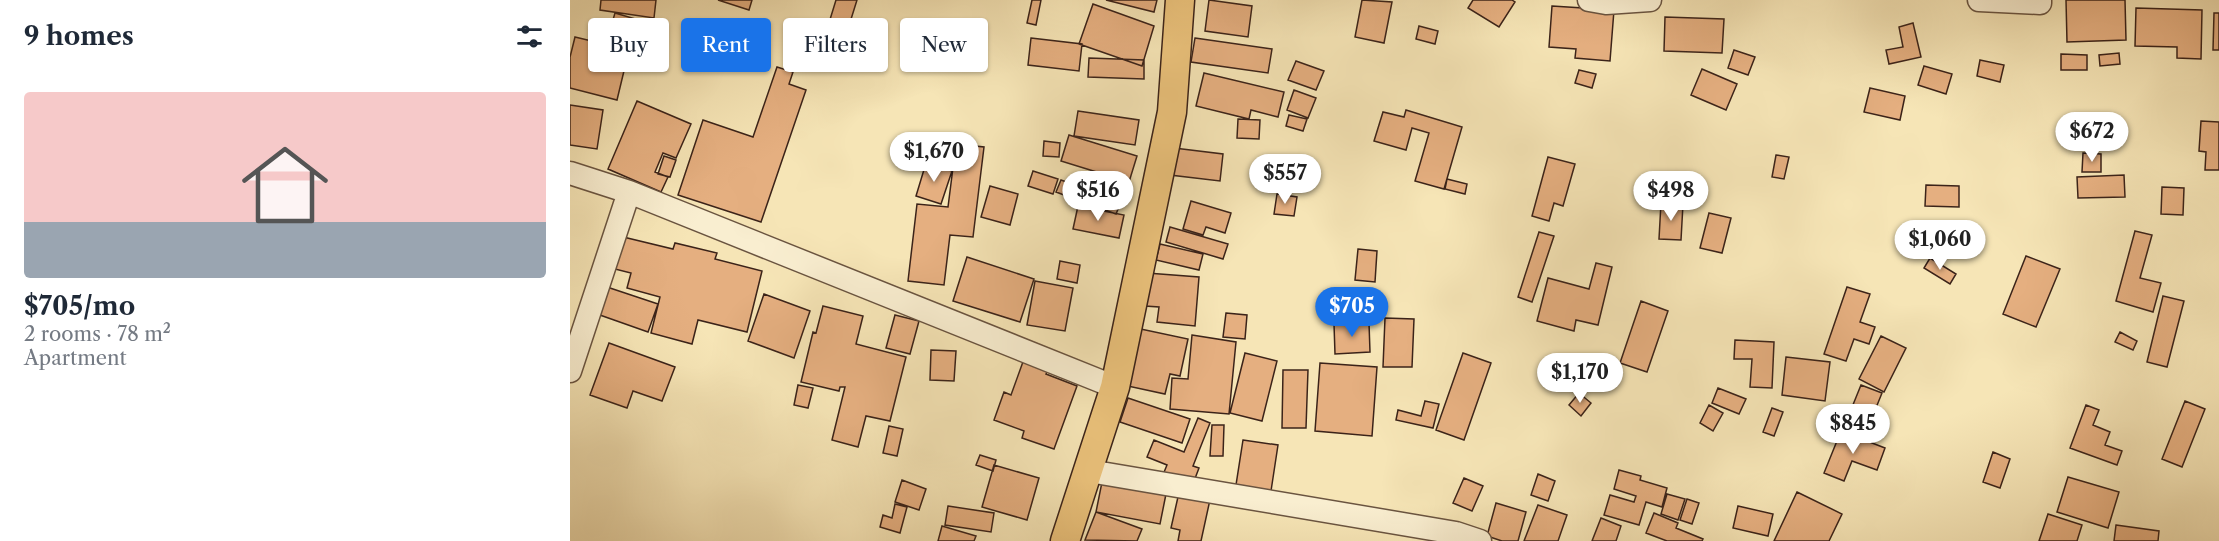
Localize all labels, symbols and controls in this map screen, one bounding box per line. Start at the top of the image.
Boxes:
chip: Buy [588,18,669,72]
chip: Rent [681,18,771,72]
chip: Filters [783,18,888,72]
chip: New [900,18,988,72]
text: 9 homes [24,20,134,52]
icon: filters [513,20,546,53]
pin: $672 [2056,112,2128,163]
text: $672 [2069,119,2115,143]
icon: home [231,131,339,239]
pin: $1,670 [885,132,983,183]
text: $1,670 [904,139,964,163]
pin: $557 [1249,154,1321,205]
text: $557 [1263,161,1307,185]
pin: $516 [1062,171,1134,222]
pin: $498 [1635,171,1707,222]
text: $516 [1076,178,1120,202]
text: $498 [1647,178,1695,202]
pin: $1,060 [1891,220,1989,271]
text: $1,060 [1909,227,1971,251]
pin: $705 [1316,287,1388,338]
text: $705/mo [24,290,135,322]
text: $705 [1329,294,1375,318]
text: 2 rooms · 78 m² [24,322,171,346]
text: Apartment [24,346,127,370]
pin: $1,170 [1531,353,1629,404]
text: $1,170 [1551,360,1609,384]
pin: $845 [1817,404,1889,455]
text: $845 [1830,411,1876,435]

